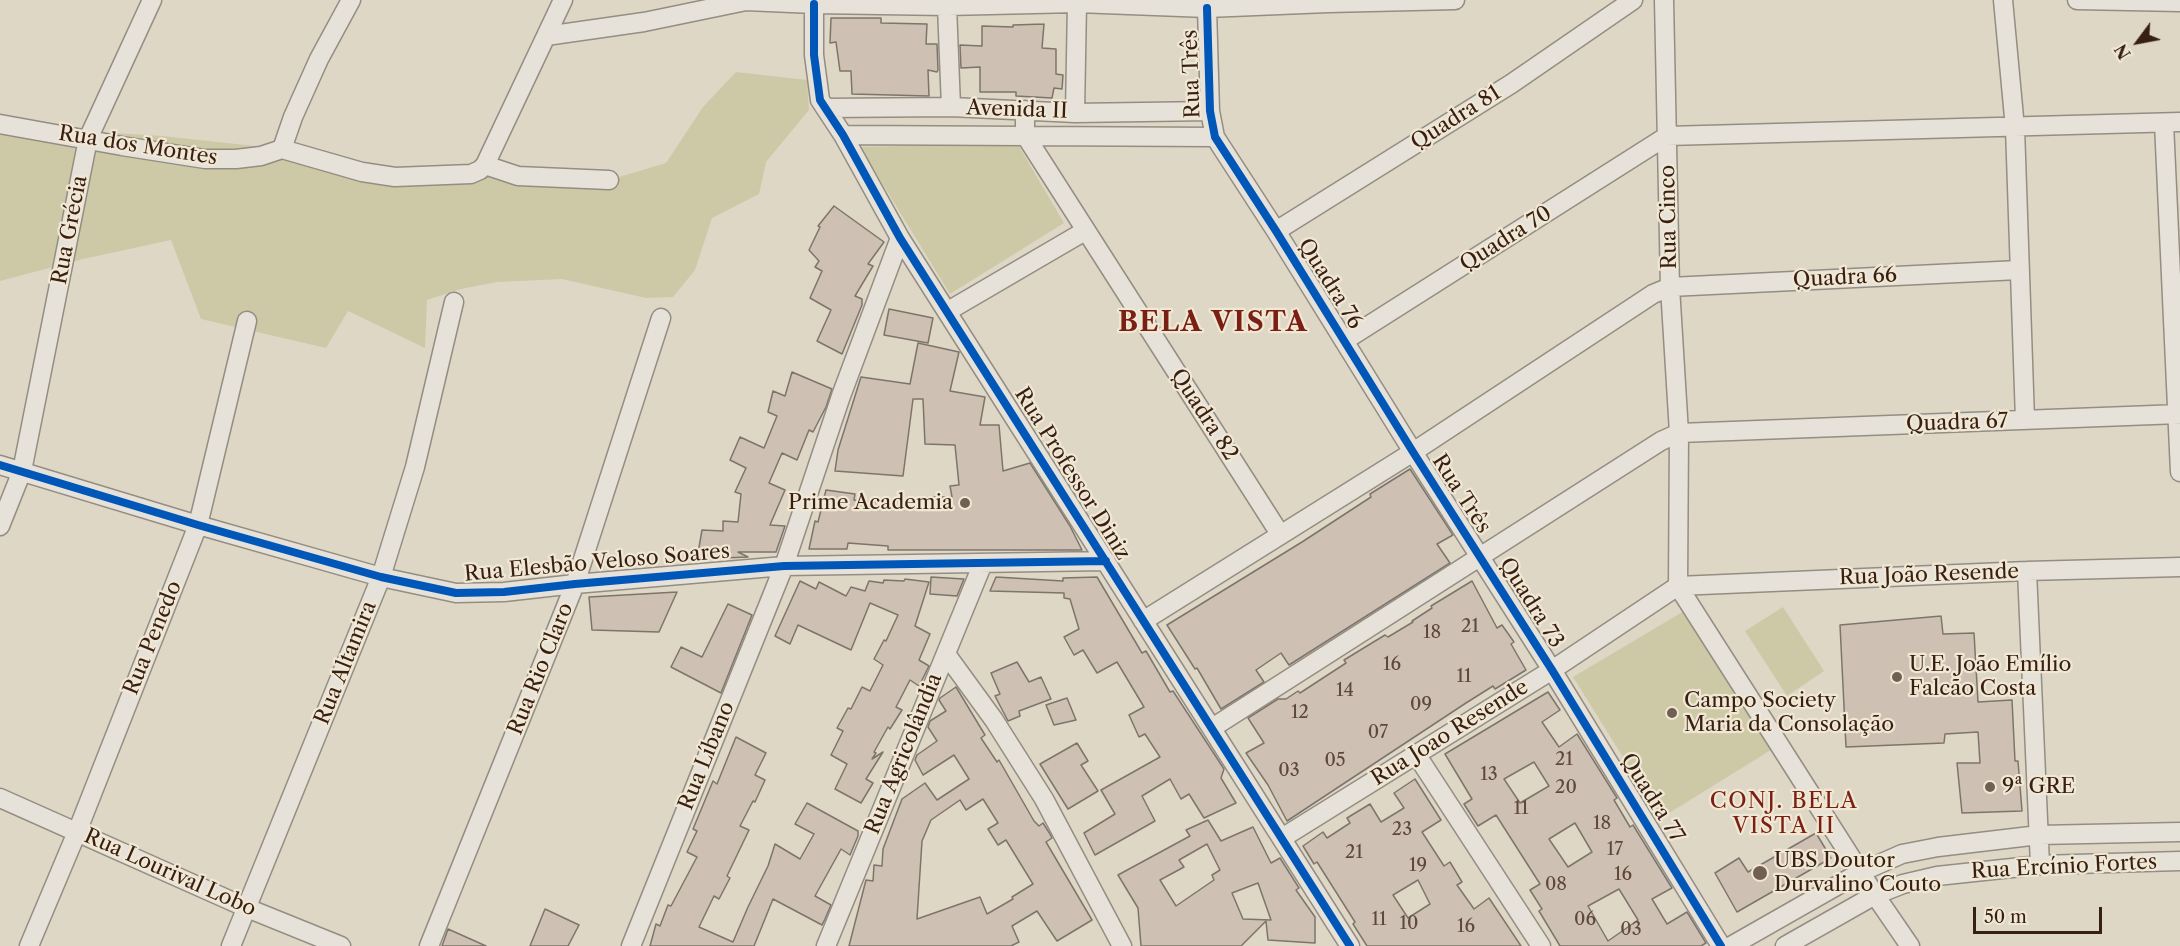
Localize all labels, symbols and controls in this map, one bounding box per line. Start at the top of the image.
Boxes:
north arrow [2108,12,2168,72]
street label: Rua Três [1178,29,1206,119]
text: N [2111,40,2135,63]
street label: Quadra 81 [1407,81,1505,155]
street label: Avenida II [966,96,1068,124]
street label: Rua dos Montes [57,121,219,171]
street label: Rua Cinco [1655,164,1683,270]
street label: Rua Grécia [47,173,93,287]
street label: Quadra 70 [1456,201,1556,277]
street label: Quadra 76 [1292,234,1368,334]
street label: Quadra 66 [1792,263,1898,293]
district label: BELA VISTA [1118,307,1308,339]
street label: Quadra 82 [1165,364,1243,466]
street label: Rua Professor Diniz [1009,383,1135,565]
street label: Quadra 67 [1906,409,2008,437]
street label: Rua Três [1426,450,1496,538]
place label: Prime Academia [788,490,953,516]
marker: Prime Academia [958,496,972,510]
street label: Rua Elesbão Veloso Soares [463,539,731,587]
street label: Quadra 73 [1493,553,1569,653]
street label: Rua João Resende [1839,559,2019,591]
street label: Rua Penedo [119,577,187,699]
street label: Rua Altamira [310,598,382,728]
street label: Rua Rio Claro [503,599,579,739]
house number: 21 [1461,616,1479,638]
house number: 18 [1423,622,1441,644]
place label: U.E. João Emílio Falcão Costa [1909,652,2071,702]
house number: 16 [1383,654,1401,676]
house number: 11 [1456,666,1472,688]
street label: Rua Agricolândia [860,670,948,838]
marker: U.E. João Emílio Falcão Costa [1890,670,1904,684]
street label: Rua Joao Resende [1367,675,1533,791]
house number: 14 [1336,680,1354,702]
place label: Campo Society Maria da Consolação [1684,688,1894,738]
house number: 09 [1410,694,1432,716]
street label: Rua Líbano [674,698,740,814]
house number: 12 [1291,702,1309,724]
marker: Campo Society Maria da Consolação [1665,706,1679,720]
house number: 07 [1368,722,1388,744]
house number: 21 [1555,749,1573,771]
street label: Quadra 77 [1615,749,1689,847]
house number: 05 [1324,750,1346,772]
house number: 03 [1278,760,1300,782]
house number: 13 [1480,764,1498,786]
place label: 9ª GRE [2002,774,2075,800]
house number: 20 [1555,777,1577,799]
marker: 9ª GRE [1983,780,1997,794]
district label: CONJ. BELA VISTA II [1710,789,1858,840]
house number: 11 [1513,798,1529,820]
house number: 18 [1593,813,1611,835]
house number: 23 [1392,819,1412,841]
street label: Rua Lourival Lobo [80,824,260,922]
house number: 17 [1607,839,1623,861]
house number: 21 [1345,842,1363,864]
place label: UBS Doutor Durvalino Couto [1774,848,1941,898]
street label: Rua Ercínio Fortes [1970,850,2158,884]
house number: 19 [1409,855,1427,877]
house number: 16 [1614,864,1632,886]
marker: UBS Doutor Durvalino Couto [1751,864,1769,882]
house number: 08 [1545,874,1567,896]
scale bar [1976,895,2105,933]
text: 50 m [1984,906,2027,928]
house number: 11 [1371,909,1387,931]
house number: 06 [1574,909,1596,931]
house number: 10 [1400,913,1418,935]
house number: 16 [1457,916,1475,938]
house number: 03 [1620,919,1642,941]

